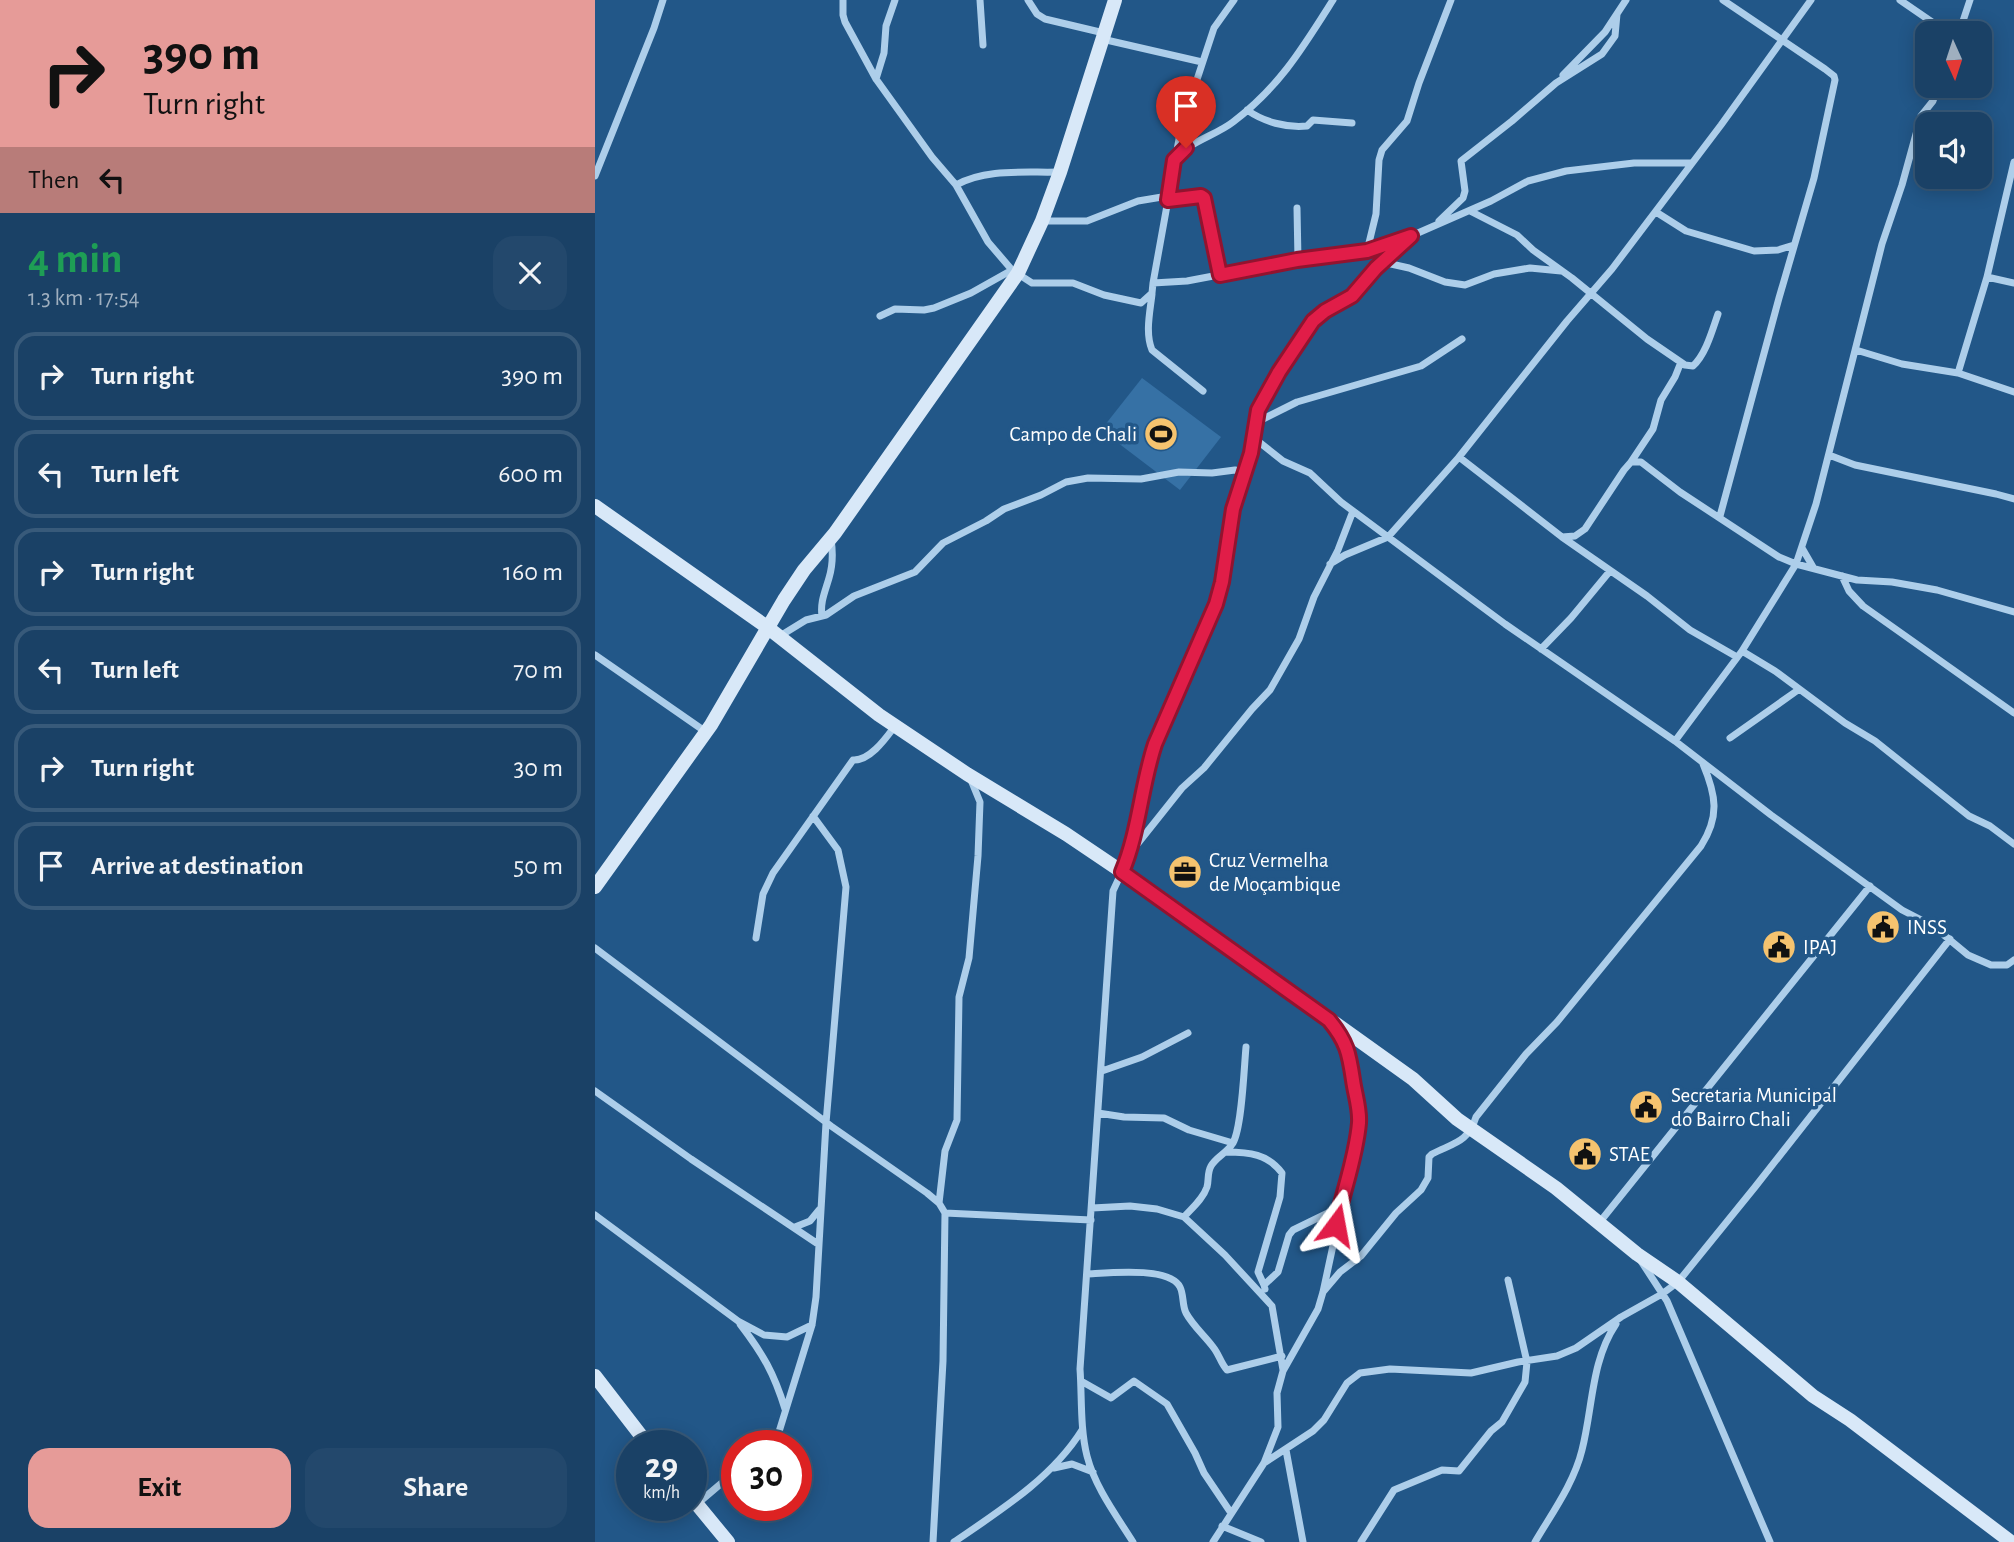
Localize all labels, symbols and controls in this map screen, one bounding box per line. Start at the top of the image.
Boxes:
north arrow [1915,21,1991,98]
map controls [1915,21,1992,189]
icon: right [28,28,119,119]
text: 390 m [143,30,260,79]
pin [1156,76,1216,148]
icon: arrive [1167,87,1205,125]
text: Turn right [143,88,265,120]
button: sound [1915,112,1992,189]
icon: left [93,161,131,199]
text: Then [28,167,79,193]
button: close [493,236,567,310]
text: 4 min [28,238,123,280]
text: 1.3 km · 17:54 [28,287,140,310]
icon: right [32,357,70,395]
text: Turn right [91,363,194,389]
text: 390 m [501,363,563,389]
sports icon: Campo de Chali [1142,415,1180,453]
place label: Campo de Chali [1009,424,1137,445]
icon: left [32,455,70,493]
text: Turn left [91,461,179,487]
text: 600 m [498,461,563,487]
icon: right [32,553,70,591]
text: Turn right [91,559,194,585]
text: 160 m [503,559,563,585]
icon: left [32,651,70,689]
text: Turn left [91,657,179,683]
text: 70 m [513,657,563,683]
icon: right [32,749,70,787]
text: Turn right [91,755,194,781]
text: 30 m [513,755,563,781]
icon: arrive [32,847,70,885]
place label: Cruz Vermelha de Moçambique [1209,850,1341,895]
text: Arrive at destination [91,853,304,879]
text: 50 m [513,853,563,879]
office icon: Cruz Vermelha de Moçambique [1166,853,1204,891]
public building icon: INSS [1864,908,1902,946]
place label: INSS [1907,917,1947,938]
public building icon: IPAJ [1760,928,1798,966]
place label: IPAJ [1803,937,1837,958]
place label: Secretaria Municipal do Bairro Chali [1671,1085,1837,1130]
public building icon: Secretaria Municipal do Bairro Chali [1627,1088,1665,1126]
public building icon: STAE [1566,1135,1604,1173]
place label: STAE [1609,1144,1650,1165]
position arrow [1299,1188,1373,1262]
speed limit sign: 30 [721,1430,812,1521]
button: Exit [28,1448,291,1528]
button: Share [305,1448,567,1528]
text: 29 [645,1449,678,1484]
text: km/h [643,1484,680,1502]

